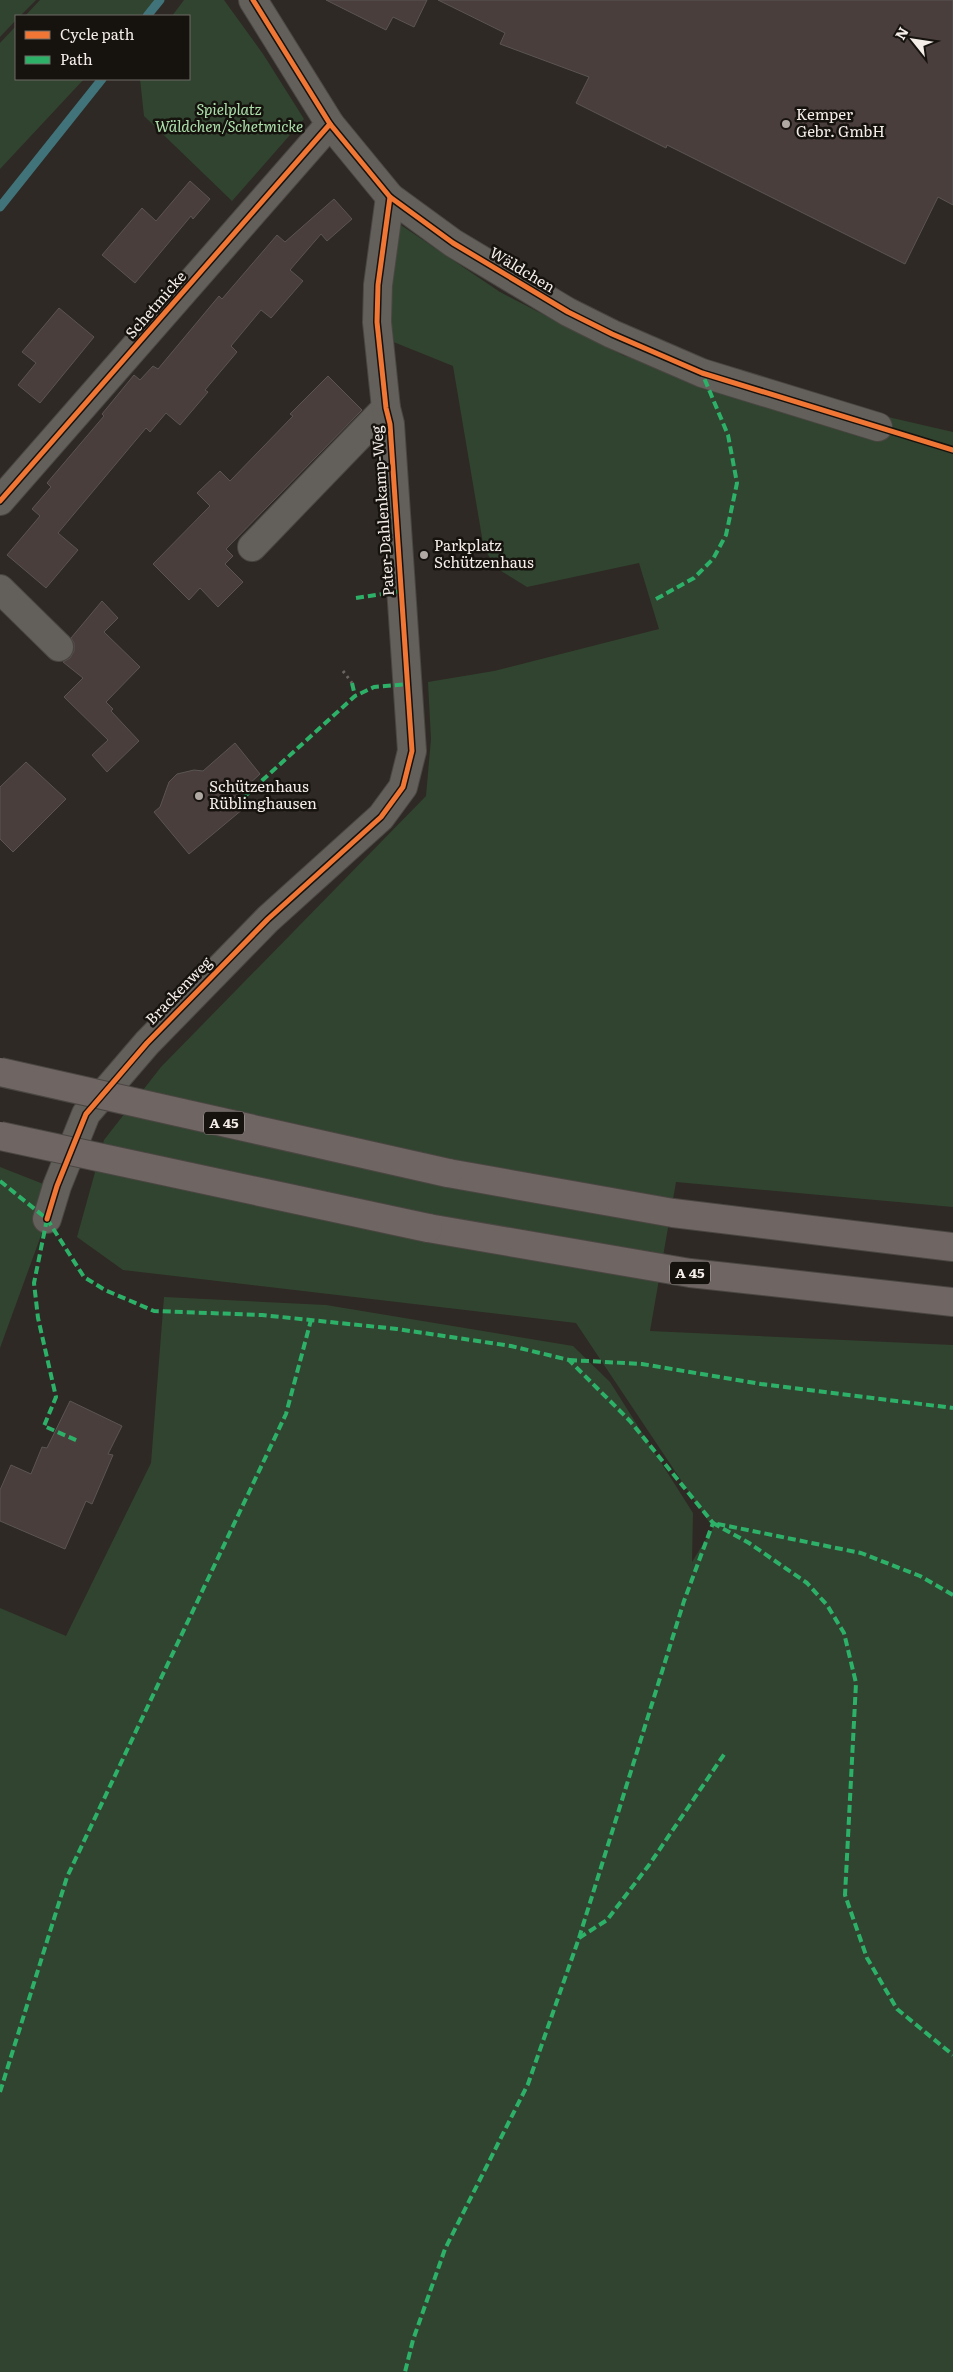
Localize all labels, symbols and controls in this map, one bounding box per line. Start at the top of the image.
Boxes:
legend [15,15,190,80]
north arrow [888,15,938,65]
text: Cycle path [60,22,135,45]
text: N [889,23,913,43]
text: Path [60,47,93,70]
park label: Spielplatz Wäldchen/Schetmicke [155,97,303,137]
place label: Kemper Gebr. GmbH [796,102,885,142]
marker: Kemper Gebr. GmbH [780,118,792,130]
street label: Wäldchen [486,240,560,297]
street label: Schetmicke [119,265,191,343]
street label: Pater-Dahlenkamp-Weg [364,424,399,597]
place label: Parkplatz Schützenhaus [434,533,534,573]
marker: Parkplatz Schützenhaus [418,549,430,561]
place label: Schützenhaus Rüblinghausen [209,774,317,814]
marker: Schützenhaus Rüblinghausen [193,790,205,802]
street label: Brackenweg [139,950,217,1029]
road number: A 45 [204,1112,244,1134]
road number: A 45 [670,1262,710,1284]

